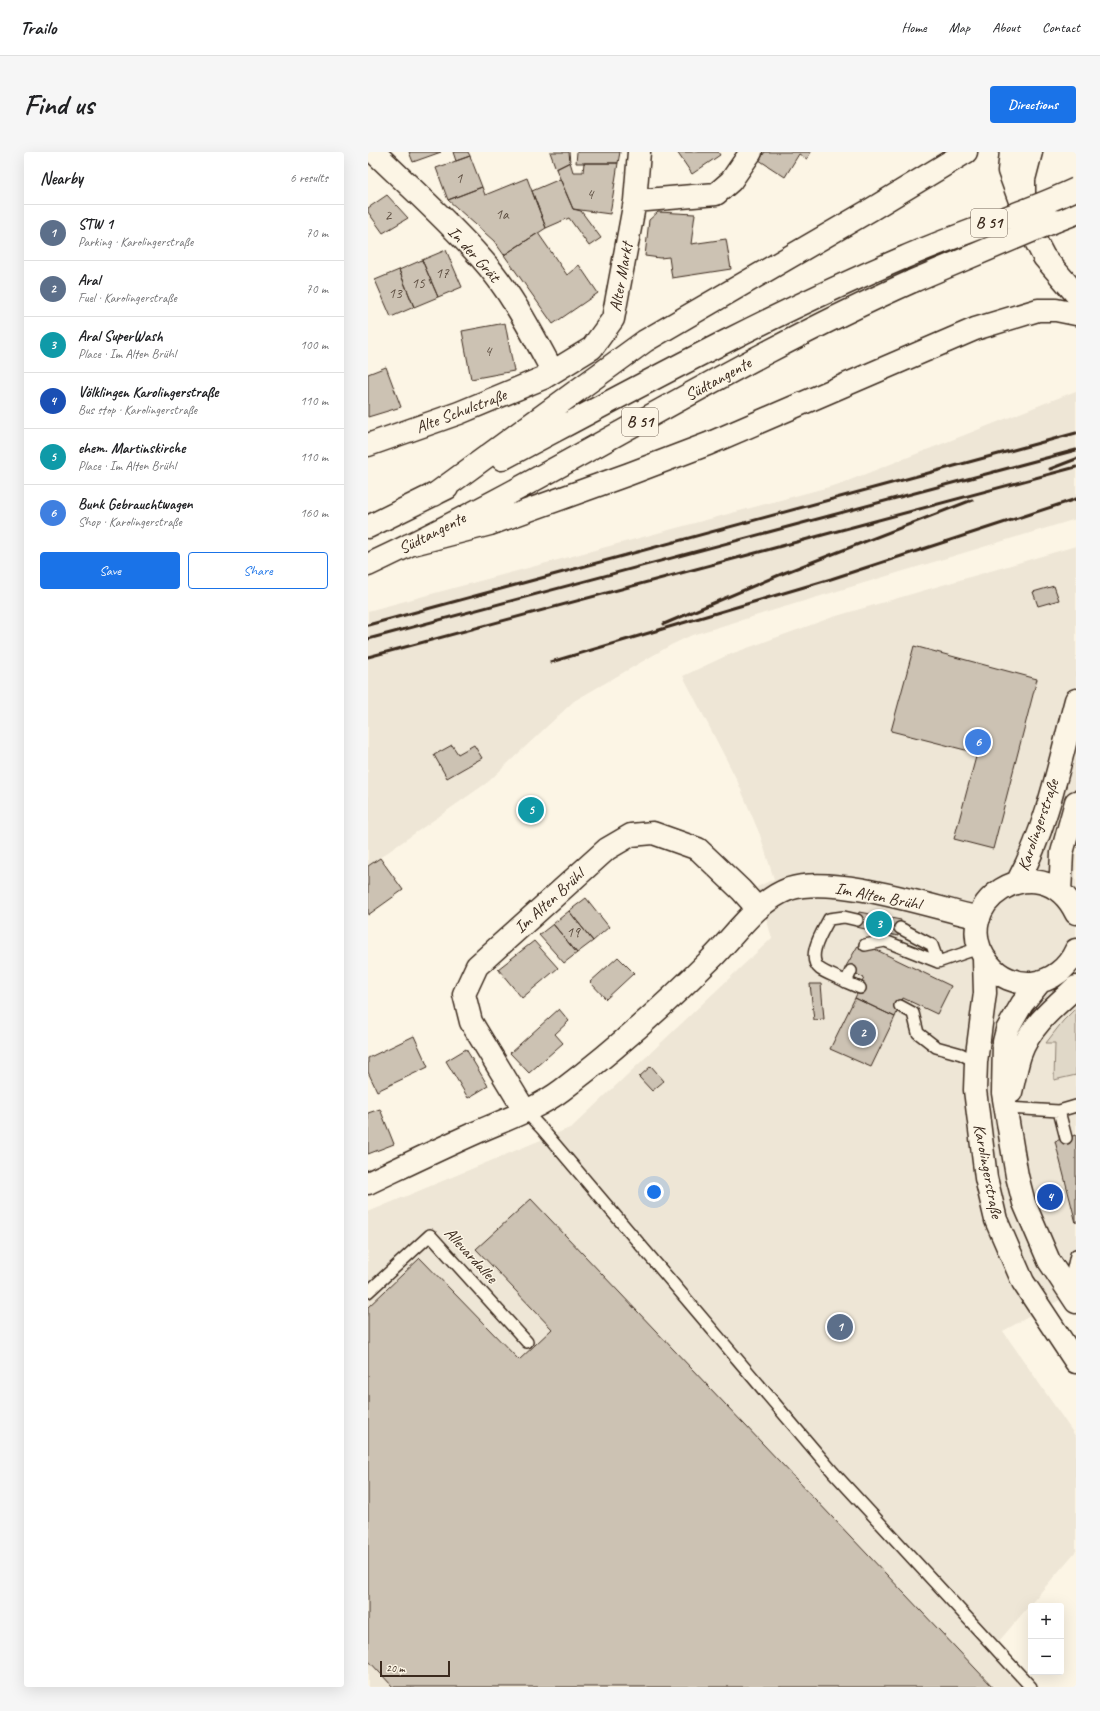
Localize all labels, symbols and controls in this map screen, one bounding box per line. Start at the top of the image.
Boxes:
text: Trailo [20,16,56,40]
text: Home [901,19,927,36]
text: Map [949,19,970,36]
text: About [992,19,1020,36]
text: Contact [1042,19,1080,36]
button: Directions [990,86,1076,123]
text: Find us [24,87,94,122]
text: Nearby [40,168,83,189]
house number: 1 [456,169,464,188]
text: 6 results [290,170,328,186]
house number: 4 [587,185,595,204]
house number: 1a [495,205,510,224]
house number: 2 [385,206,393,225]
road number: B 51 [971,209,1007,237]
text: STW 1 [78,215,113,234]
street label: In der Grät [443,222,506,288]
text: 1 [50,225,56,241]
text: 70 m [306,225,328,241]
text: Parking · Karolingerstraße [78,234,193,250]
street label: Alter Markt [605,238,638,313]
house number: 17 [435,264,450,283]
text: Aral [78,271,100,290]
house number: 15 [411,274,426,293]
text: 2 [50,281,56,297]
text: 70 m [306,281,328,297]
house number: 13 [388,284,403,303]
text: Fuel · Karolingerstraße [78,290,177,306]
text: Aral SuperWash [78,327,163,346]
text: 3 [50,337,56,353]
text: 100 m [300,337,328,353]
house number: 4 [485,342,493,361]
text: Place · Im Alten Brühl [78,346,176,362]
street label: Südtangente [681,352,756,406]
text: Völklingen Karolingerstraße [78,383,218,402]
street label: Alte Schulstraße [413,384,511,438]
text: 4 [50,393,56,409]
text: 110 m [300,393,328,409]
text: Bus stop · Karolingerstraße [78,402,197,418]
road number: B 51 [622,408,658,436]
text: ehem. Martinskirche [78,439,185,458]
text: 5 [50,449,56,465]
text: 110 m [300,449,328,465]
text: Place · Im Alten Brühl [78,458,176,474]
text: Bunk Gebrauchtwagen [78,495,193,514]
text: 6 [50,505,56,521]
text: 160 m [300,505,328,521]
street label: Südtangente [395,507,470,559]
text: Shop · Karolingerstraße [78,514,182,530]
button: Save [40,552,180,589]
button: Share [188,552,328,589]
pin: 6 [965,727,991,757]
street label: Karolingerstraße [1013,775,1064,874]
pin: 5 [518,795,544,825]
street label: Im Alten Brühl [510,862,591,938]
street label: Im Alten Brühl [833,877,926,915]
pin: 3 [866,909,892,939]
house number: 19 [566,923,581,942]
pin: 2 [850,1018,876,1048]
street label: Karolingerstraße [969,1122,1008,1221]
your location [644,1182,664,1202]
pin: 4 [1037,1182,1063,1212]
street label: Allevardallee [440,1223,503,1288]
pin: 1 [827,1312,853,1342]
map controls [1028,1603,1064,1675]
button: + [1028,1603,1064,1639]
button: − [1028,1639,1064,1675]
scale bar [380,1659,450,1678]
text: 20 m [386,1661,405,1675]

